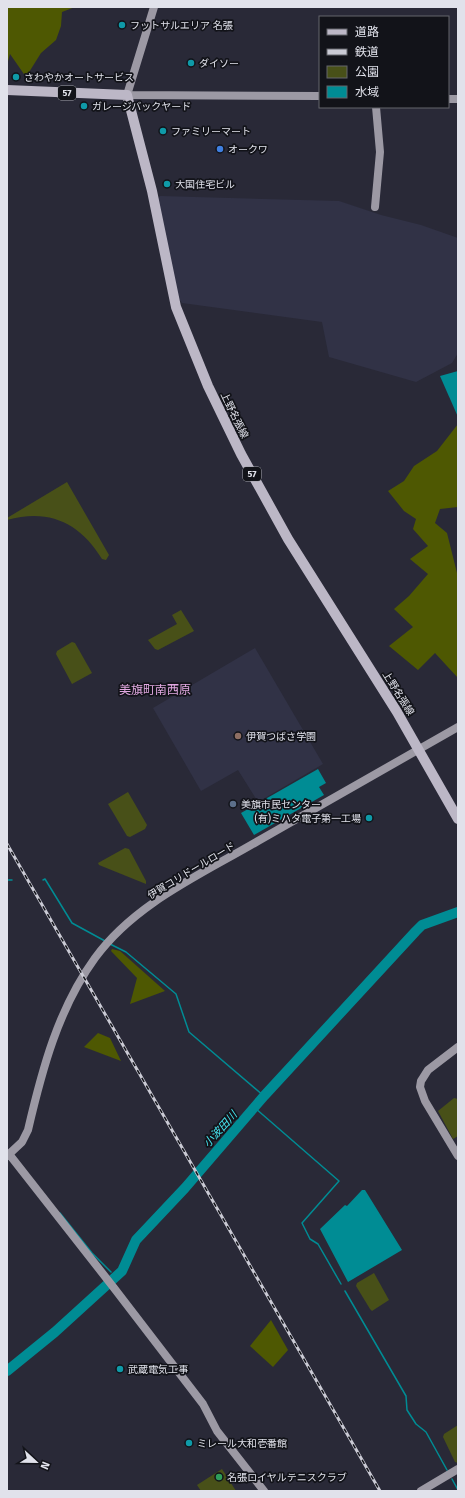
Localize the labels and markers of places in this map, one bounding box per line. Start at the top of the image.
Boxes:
marker: フットサルエリア 名張 [117,20,127,30]
place label: フットサルエリア 名張 [130,20,233,32]
marker: ダイソー [186,58,196,68]
place label: ダイソー [199,58,239,70]
marker: さわやかオートサービス [11,72,21,82]
place label: さわやかオートサービス [24,72,134,84]
marker: ガレージバックヤード [79,101,89,111]
place label: ガレージバックヤード [92,101,191,113]
marker: ファミリーマート [158,126,168,136]
place label: ファミリーマート [171,126,251,138]
marker: オークワ [215,144,225,154]
place label: オークワ [228,144,268,156]
marker: 大国住宅ビル [162,179,172,189]
place label: 大国住宅ビル [175,179,235,191]
marker: 伊賀つばさ学園 [233,731,243,741]
place label: 伊賀つばさ学園 [246,731,316,743]
marker: 美旗市民センター [228,799,238,809]
place label: 美旗市民センター [241,799,321,811]
place label: (有)ミハタ電子第一工場 [255,812,361,825]
marker: (有)ミハタ電子第一工場 [364,813,374,823]
marker: 武蔵電気工事 [115,1364,125,1374]
place label: 武蔵電気工事 [128,1364,188,1376]
marker: ミレール大和壱番館 [184,1438,194,1448]
place label: ミレール大和壱番館 [197,1438,287,1450]
marker: 名張ロイヤルテニスクラブ [214,1472,224,1482]
place label: 名張ロイヤルテニスクラブ [227,1472,347,1484]

